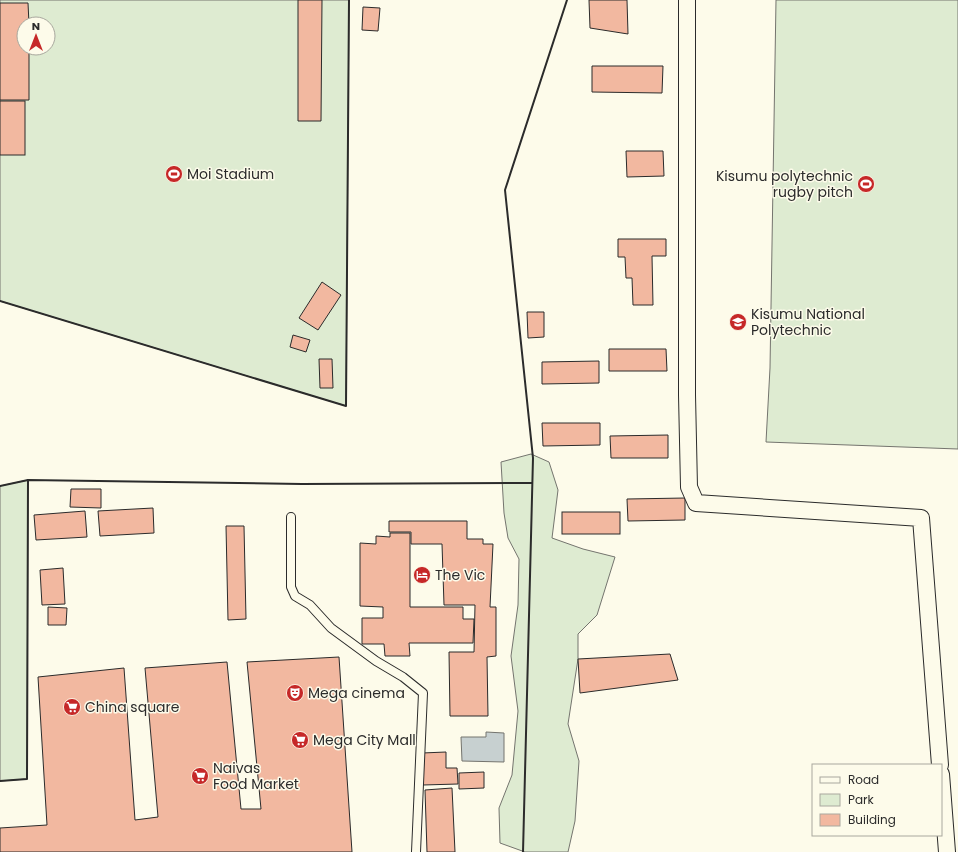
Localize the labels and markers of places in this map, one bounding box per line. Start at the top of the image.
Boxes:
sports icon: Moi Stadium [164,164,184,184]
place label: Moi Stadium [187,164,274,184]
place label: Kisumu polytechnic rugby pitch [716,166,853,202]
sports icon: Kisumu polytechnic rugby pitch [856,174,876,194]
place label: Kisumu National Polytechnic [751,304,865,340]
school or university icon: Kisumu National Polytechnic [728,312,748,332]
hotel icon: The Vic [412,565,432,585]
place label: The Vic [435,565,485,585]
theatre icon: Mega cinema [285,683,305,703]
place label: Mega cinema [308,683,405,703]
supermarket icon: China square [62,697,82,717]
place label: China square [85,697,180,717]
supermarket icon: Mega City Mall [290,730,310,750]
place label: Mega City Mall [313,730,416,750]
place label: Naivas Food Market [213,758,299,794]
supermarket icon: Naivas Food Market [190,766,210,786]

